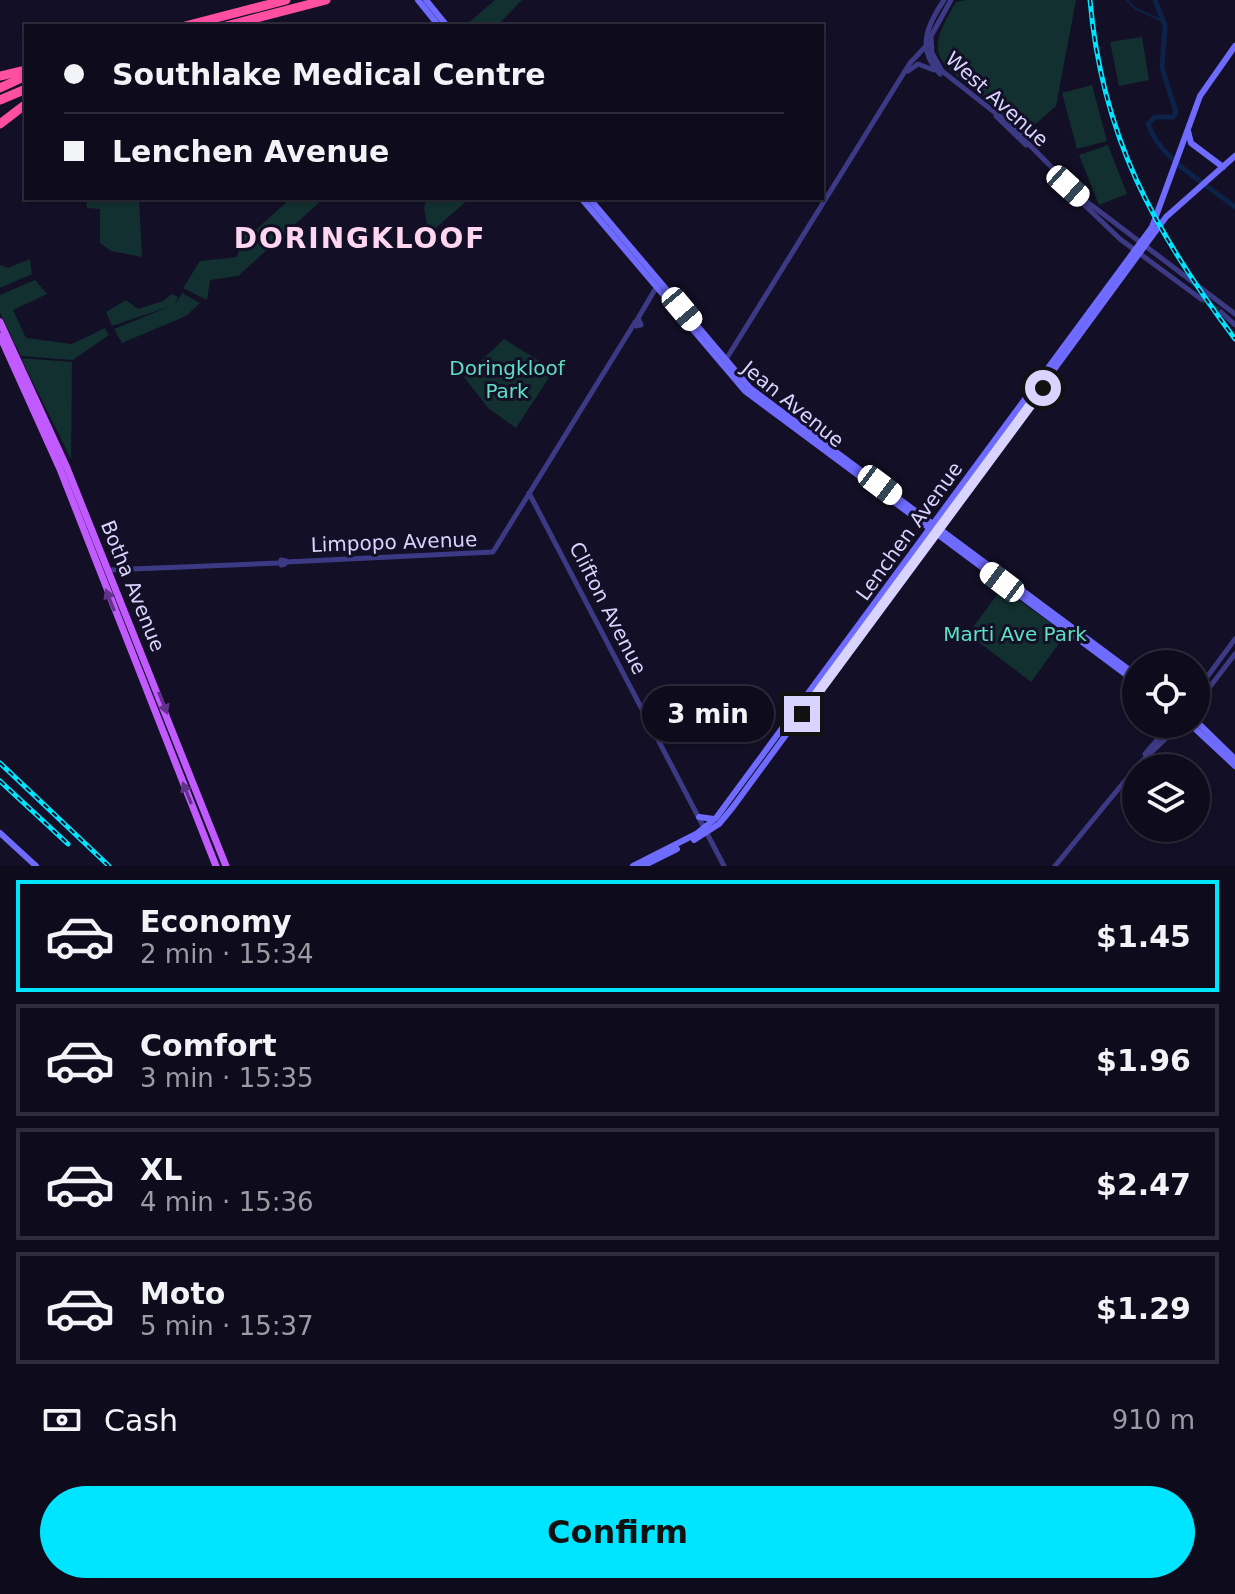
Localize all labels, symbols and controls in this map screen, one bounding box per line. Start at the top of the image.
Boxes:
street label: West Avenue [941,47,1053,151]
text: Southlake Medical Centre [112,57,546,92]
text: Lenchen Avenue [112,134,389,169]
car [1042,161,1094,211]
district label: DORINGKLOOF [234,222,486,255]
car [657,283,707,335]
street label: Jean Avenue [736,354,849,452]
park label: Doringkloof Park [449,356,566,403]
route start [1025,370,1061,406]
street label: Lenchen Avenue [851,457,967,605]
car [854,461,906,509]
street label: Botha Avenue [96,517,170,655]
street label: Limpopo Avenue [310,527,478,557]
street label: Clifton Avenue [564,538,652,678]
car [976,558,1028,606]
one-way arrow [104,588,117,612]
park label: Marti Ave Park [943,622,1087,646]
map controls [1122,650,1210,842]
button: locate [1122,650,1210,738]
callout: 3 min [642,686,774,742]
one-way arrow [156,691,169,715]
route end [784,696,820,732]
text: 3 min [667,699,749,729]
button: layers [1122,754,1210,842]
one-way arrow [181,781,194,805]
icon: car [44,900,116,972]
text: Economy [140,904,292,939]
text: $1.45 [1096,919,1191,954]
text: 2 min · 15:34 [140,939,314,969]
icon: car [44,1024,116,1096]
text: Comfort [140,1028,277,1063]
text: $1.96 [1096,1043,1191,1078]
text: 3 min · 15:35 [140,1063,314,1093]
icon: car [44,1148,116,1220]
text: XL [140,1152,182,1187]
text: $2.47 [1096,1167,1191,1202]
text: 4 min · 15:36 [140,1187,314,1217]
icon: car [44,1272,116,1344]
text: Moto [140,1276,225,1311]
text: $1.29 [1096,1291,1191,1326]
text: 5 min · 15:37 [140,1311,314,1341]
icon: cash [40,1398,84,1442]
text: Cash [104,1403,178,1438]
text: 910 m [1112,1405,1195,1435]
button: Confirm [40,1486,1195,1578]

